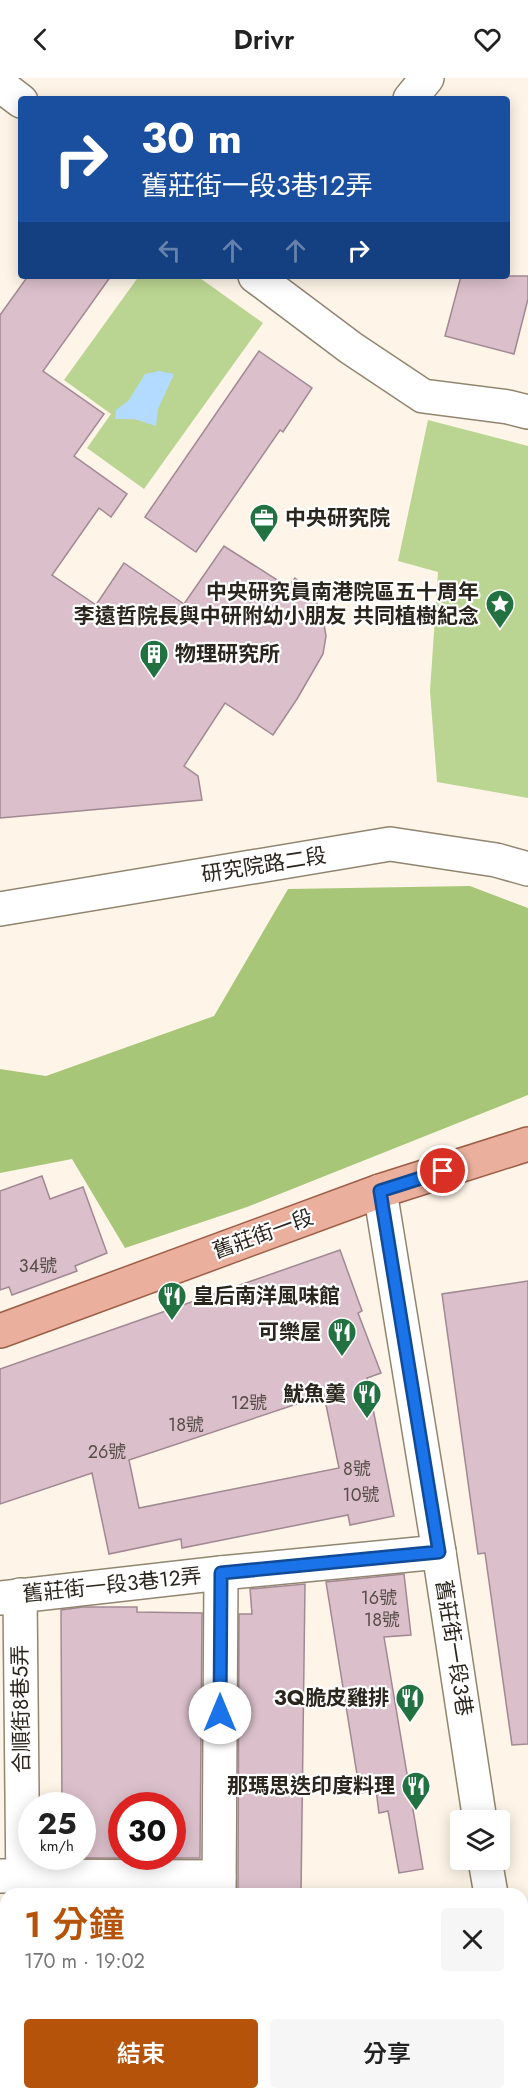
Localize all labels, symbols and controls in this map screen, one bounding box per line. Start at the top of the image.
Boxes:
text: Drivr [233,20,295,59]
icon: back [24,23,57,56]
icon: heart [471,23,504,56]
text: 30 m [141,108,242,169]
icon: right [42,120,120,198]
text: 舊莊街一段3巷12弄 [141,166,372,205]
icon: left [153,234,186,267]
icon: ahead [216,234,249,267]
icon: ahead [279,234,312,267]
icon: right [342,234,375,267]
office icon: 中央研究院 [248,502,280,544]
place label: 中央研究院 [285,503,390,533]
place label: 中央研究員南港院區五十周年 李遠哲院長與中研附幼小朋友 共同植樹紀念 [74,577,479,631]
place icon: 中央研究員南港院區五十周年 李遠哲院長與中研附幼小朋友 共同植樹紀念 [484,588,516,630]
building icon: 物理研究所 [138,638,170,680]
place label: 物理研究所 [175,639,280,669]
street label: 研究院路二段 [199,840,329,890]
pin [417,1145,468,1196]
icon: arrive [426,1154,459,1187]
street label: 舊莊街一段 [209,1202,317,1266]
house number: 34號 [19,1253,57,1279]
restaurant icon: 皇后南洋風味館 [156,1280,188,1322]
place label: 皇后南洋風味館 [193,1281,340,1311]
restaurant icon: 可樂屋 [326,1316,358,1358]
place label: 可樂屋 [258,1317,321,1347]
restaurant icon: 魷魚羹 [351,1378,383,1420]
place label: 魷魚羹 [283,1379,346,1409]
house number: 12號 [231,1390,267,1416]
house number: 18號 [168,1412,204,1438]
house number: 26號 [88,1439,126,1465]
house number: 8號 [343,1456,371,1482]
house number: 10號 [343,1482,379,1508]
street label: 舊莊街一段3巷12弄 [21,1561,203,1609]
street label: 舊莊街一段3巷 [428,1578,480,1718]
house number: 16號 [361,1585,397,1611]
house number: 18號 [364,1607,400,1633]
street label: 合順街8巷5弄 [5,1645,37,1773]
position arrow [188,1681,252,1745]
restaurant icon: 3Q脆皮雞排 [394,1682,426,1724]
place label: 3Q脆皮雞排 [274,1683,389,1713]
restaurant icon: 那瑪思迭印度料理 [400,1770,432,1812]
place label: 那瑪思迭印度料理 [227,1771,395,1801]
speed limit sign: 30 [108,1792,186,1870]
text: 25 [37,1802,77,1845]
map controls [450,1810,510,1870]
button: layers [450,1810,510,1870]
text: km/h [40,1835,74,1857]
text: 1 分鐘 [24,1898,124,1950]
button: close [441,1908,504,1971]
text: 170 m · 19:02 [24,1947,145,1976]
button: 結束 [24,2019,258,2088]
button: 分享 [270,2019,504,2088]

